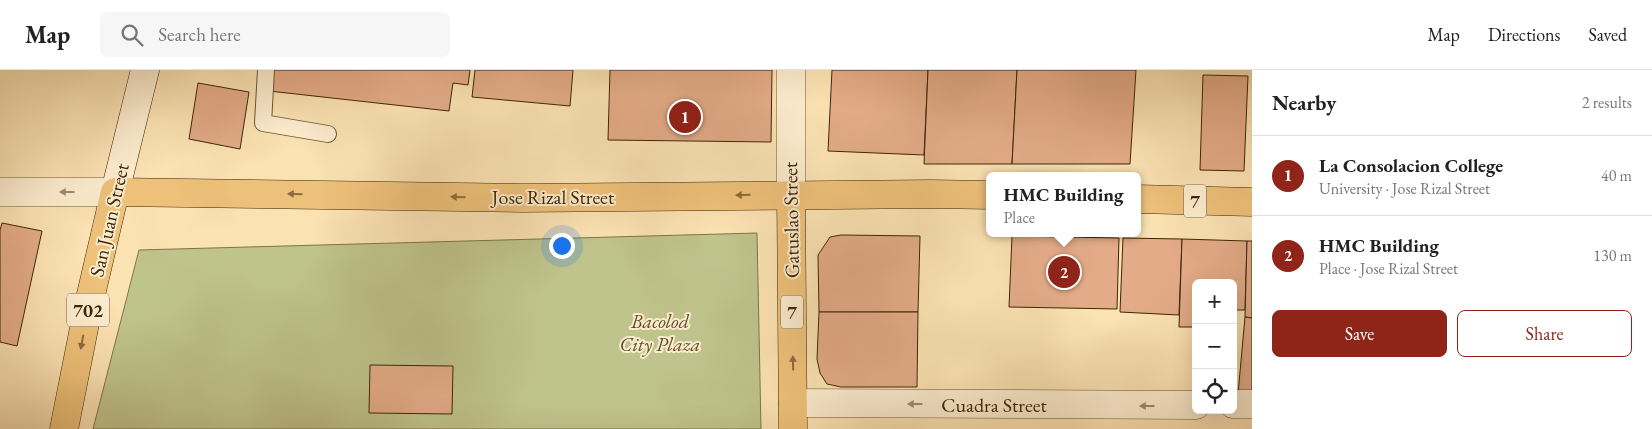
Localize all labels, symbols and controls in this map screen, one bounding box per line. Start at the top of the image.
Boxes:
search box [100,12,450,57]
text: Map [25,19,70,50]
icon: search [118,21,146,49]
text: Search here [158,22,241,47]
text: Map [1428,23,1460,46]
text: Directions [1488,23,1560,46]
text: Saved [1588,23,1627,46]
text: Nearby [1272,89,1336,116]
text: 2 results [1582,92,1632,113]
pin: 1 [669,98,701,136]
text: La Consolacion College [1319,153,1503,178]
street label: San Juan Street [83,160,135,279]
street label: Gatuslao Street [777,161,805,278]
text: 1 [1284,165,1292,186]
text: 40 m [1601,165,1632,186]
popup [986,172,1141,237]
text: University · Jose Rizal Street [1319,178,1490,199]
text: HMC Building [1003,182,1124,207]
street label: Jose Rizal Street [490,184,615,210]
road number: 7 [1184,184,1206,218]
one-way arrow [58,188,74,196]
one-way arrow [287,190,303,198]
one-way arrow [734,191,750,199]
one-way arrow [449,192,465,200]
text: Place [1003,207,1035,228]
your location [549,233,575,259]
text: HMC Building [1319,233,1439,258]
text: 2 [1284,245,1292,266]
text: 130 m [1593,245,1632,266]
pin: 2 [1048,253,1080,291]
text: Place · Jose Rizal Street [1319,258,1458,279]
map controls [1192,279,1237,414]
button: + [1192,279,1237,324]
road number: 702 [67,294,109,326]
road number: 7 [781,296,803,328]
park label: Bacolod City Plaza [620,308,700,357]
button: Save [1272,310,1447,357]
button: Share [1457,310,1632,357]
button: − [1192,324,1237,369]
one-way arrow [77,334,85,350]
one-way arrow [789,355,797,371]
button: locate [1192,369,1237,414]
street label: Cuadra Street [941,392,1047,418]
one-way arrow [906,400,922,408]
one-way arrow [1139,402,1155,410]

